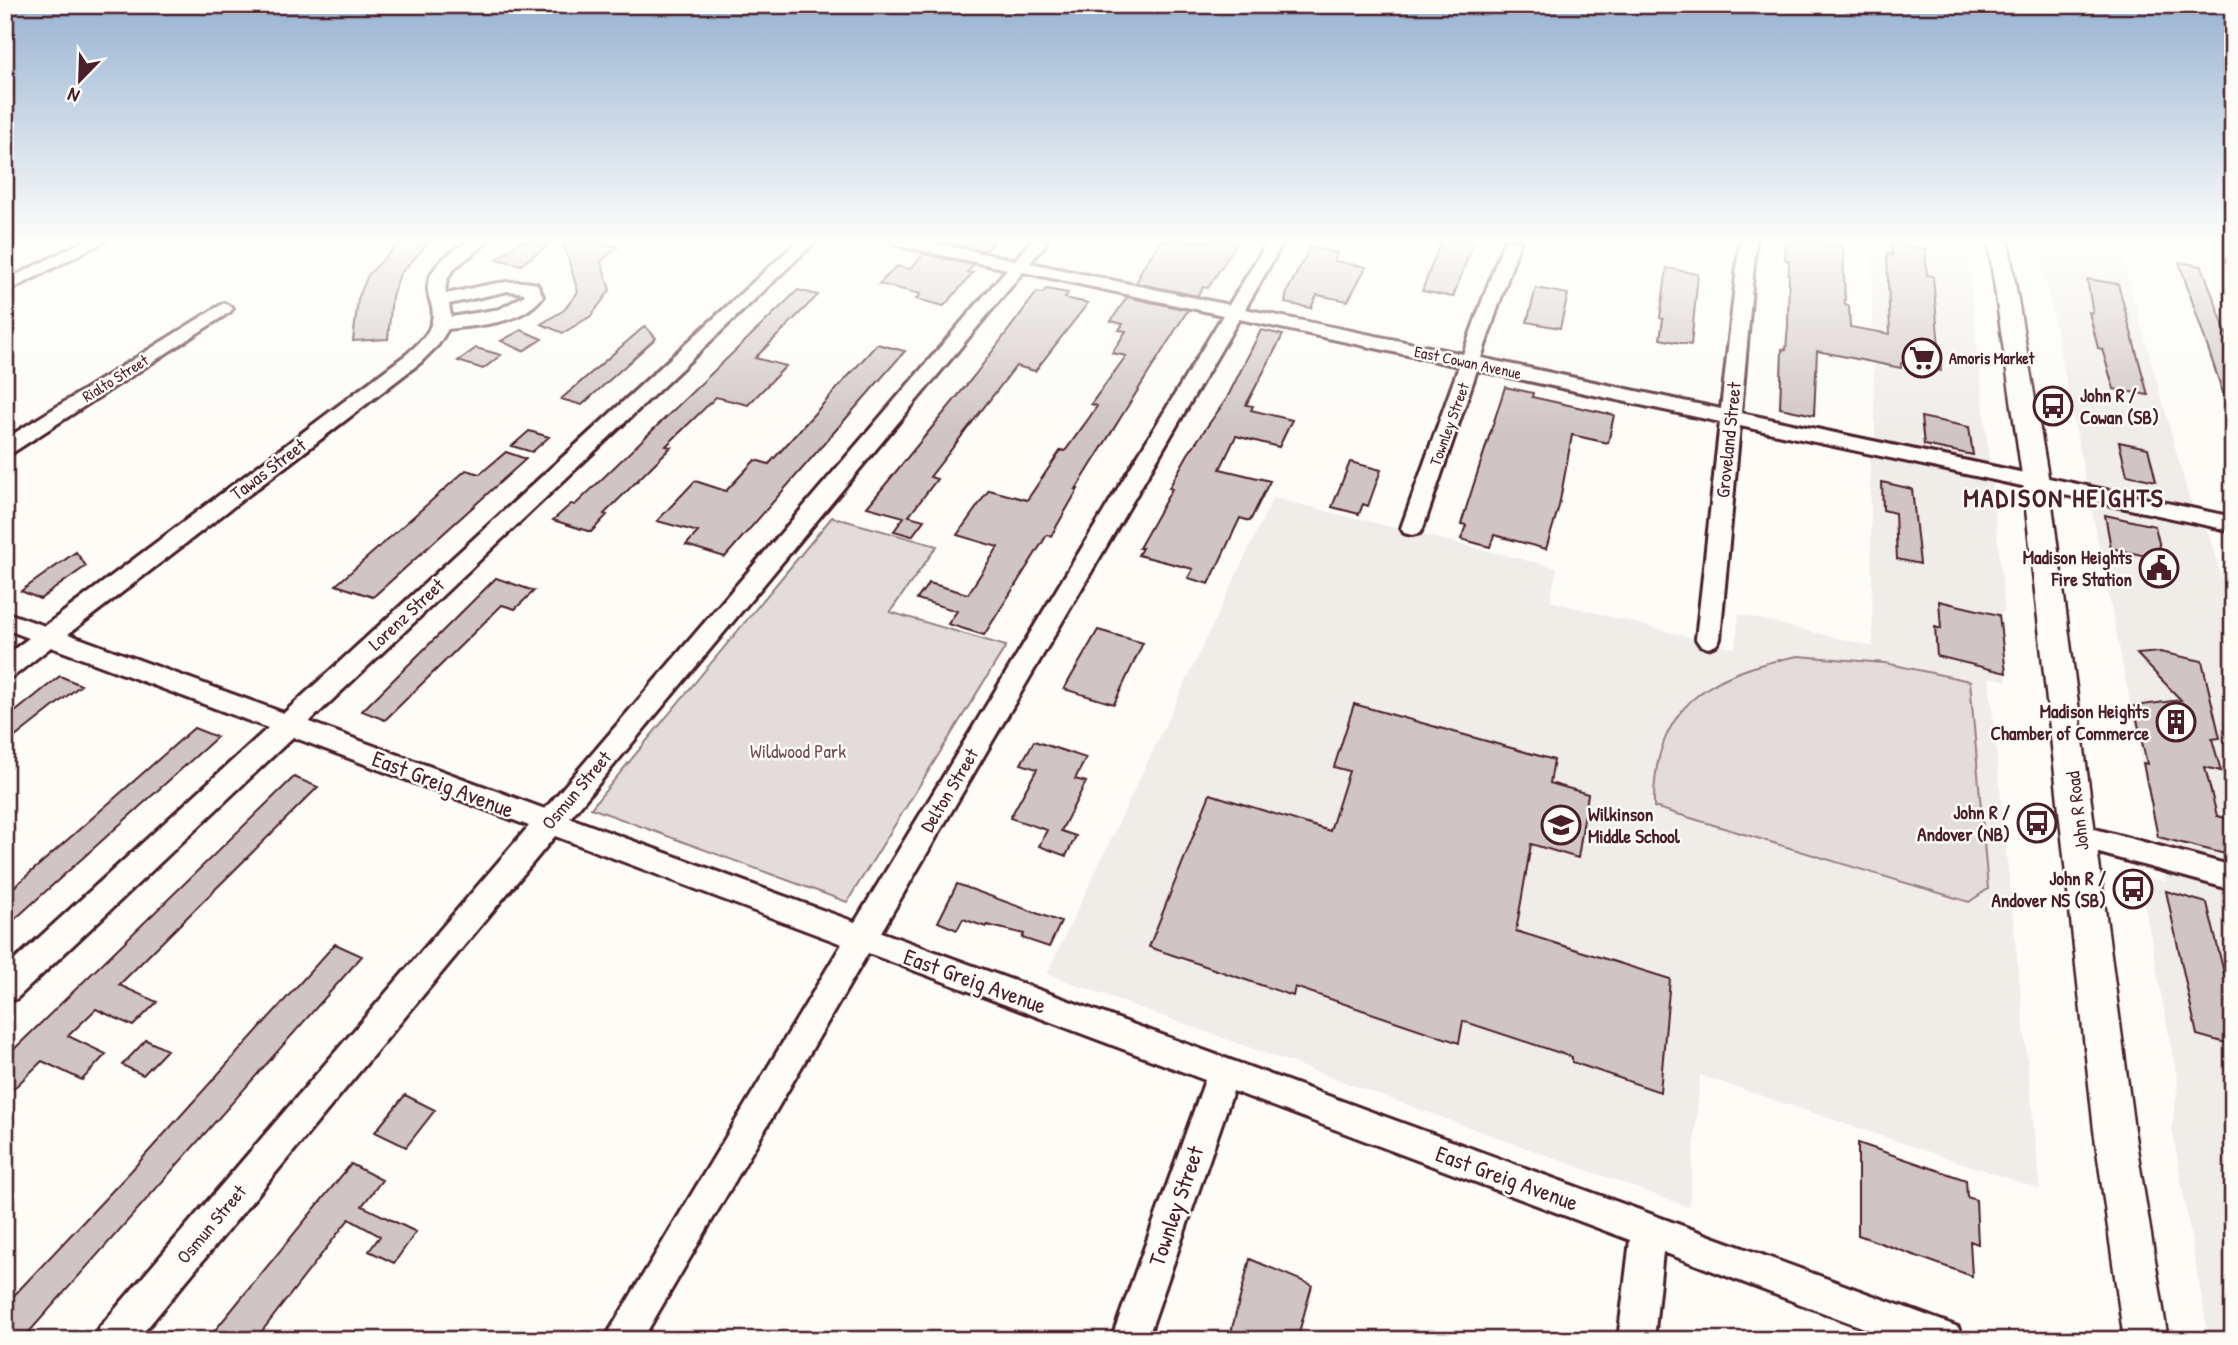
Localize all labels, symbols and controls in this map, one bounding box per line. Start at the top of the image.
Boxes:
north arrow [46,46,116,116]
text: N [64,82,83,110]
supermarket icon: Amoris Market [1901,337,1943,379]
street label: East Cowan Avenue [1412,340,1524,384]
place label: Amoris Market [1949,347,2035,369]
street label: Rialto Street [78,349,153,407]
street label: Townley Street [1424,379,1474,469]
street label: Groveland Street [1709,380,1747,499]
place label: John R / Cowan (SB) [2080,382,2159,430]
bus stop icon: John R / Cowan (SB) [2032,385,2074,427]
street label: Tawas Street [225,432,312,506]
district label: MADISON HEIGHTS [1963,480,2165,515]
place label: Madison Heights Fire Station [2023,544,2133,592]
public building icon: Madison Heights Fire Station [2138,547,2180,589]
street label: Lorenz Street [362,572,450,656]
place label: Madison Heights Chamber of Commerce [1991,698,2150,746]
building icon: Madison Heights Chamber of Commerce [2155,701,2197,743]
park label: Wildwood Park [750,738,846,764]
street label: East Greig Avenue [368,742,518,825]
street label: Delton Street [914,743,984,837]
street label: Osmun Street [535,745,617,835]
street label: John R Road [2059,769,2095,852]
place label: John R / Andover (NB) [1917,799,2010,847]
place label: Wilkinson Middle School [1588,801,1681,849]
bus stop icon: John R / Andover (NB) [2016,802,2058,844]
school or university icon: Wilkinson Middle School [1540,804,1582,846]
place label: John R / Andover NS (SB) [1991,865,2106,913]
bus stop icon: John R / Andover NS (SB) [2112,868,2154,910]
street label: East Greig Avenue [900,940,1051,1021]
street label: East Greig Avenue [1432,1137,1583,1218]
street label: Townley Street [1141,1141,1211,1270]
street label: Osmun Street [170,1179,252,1269]

